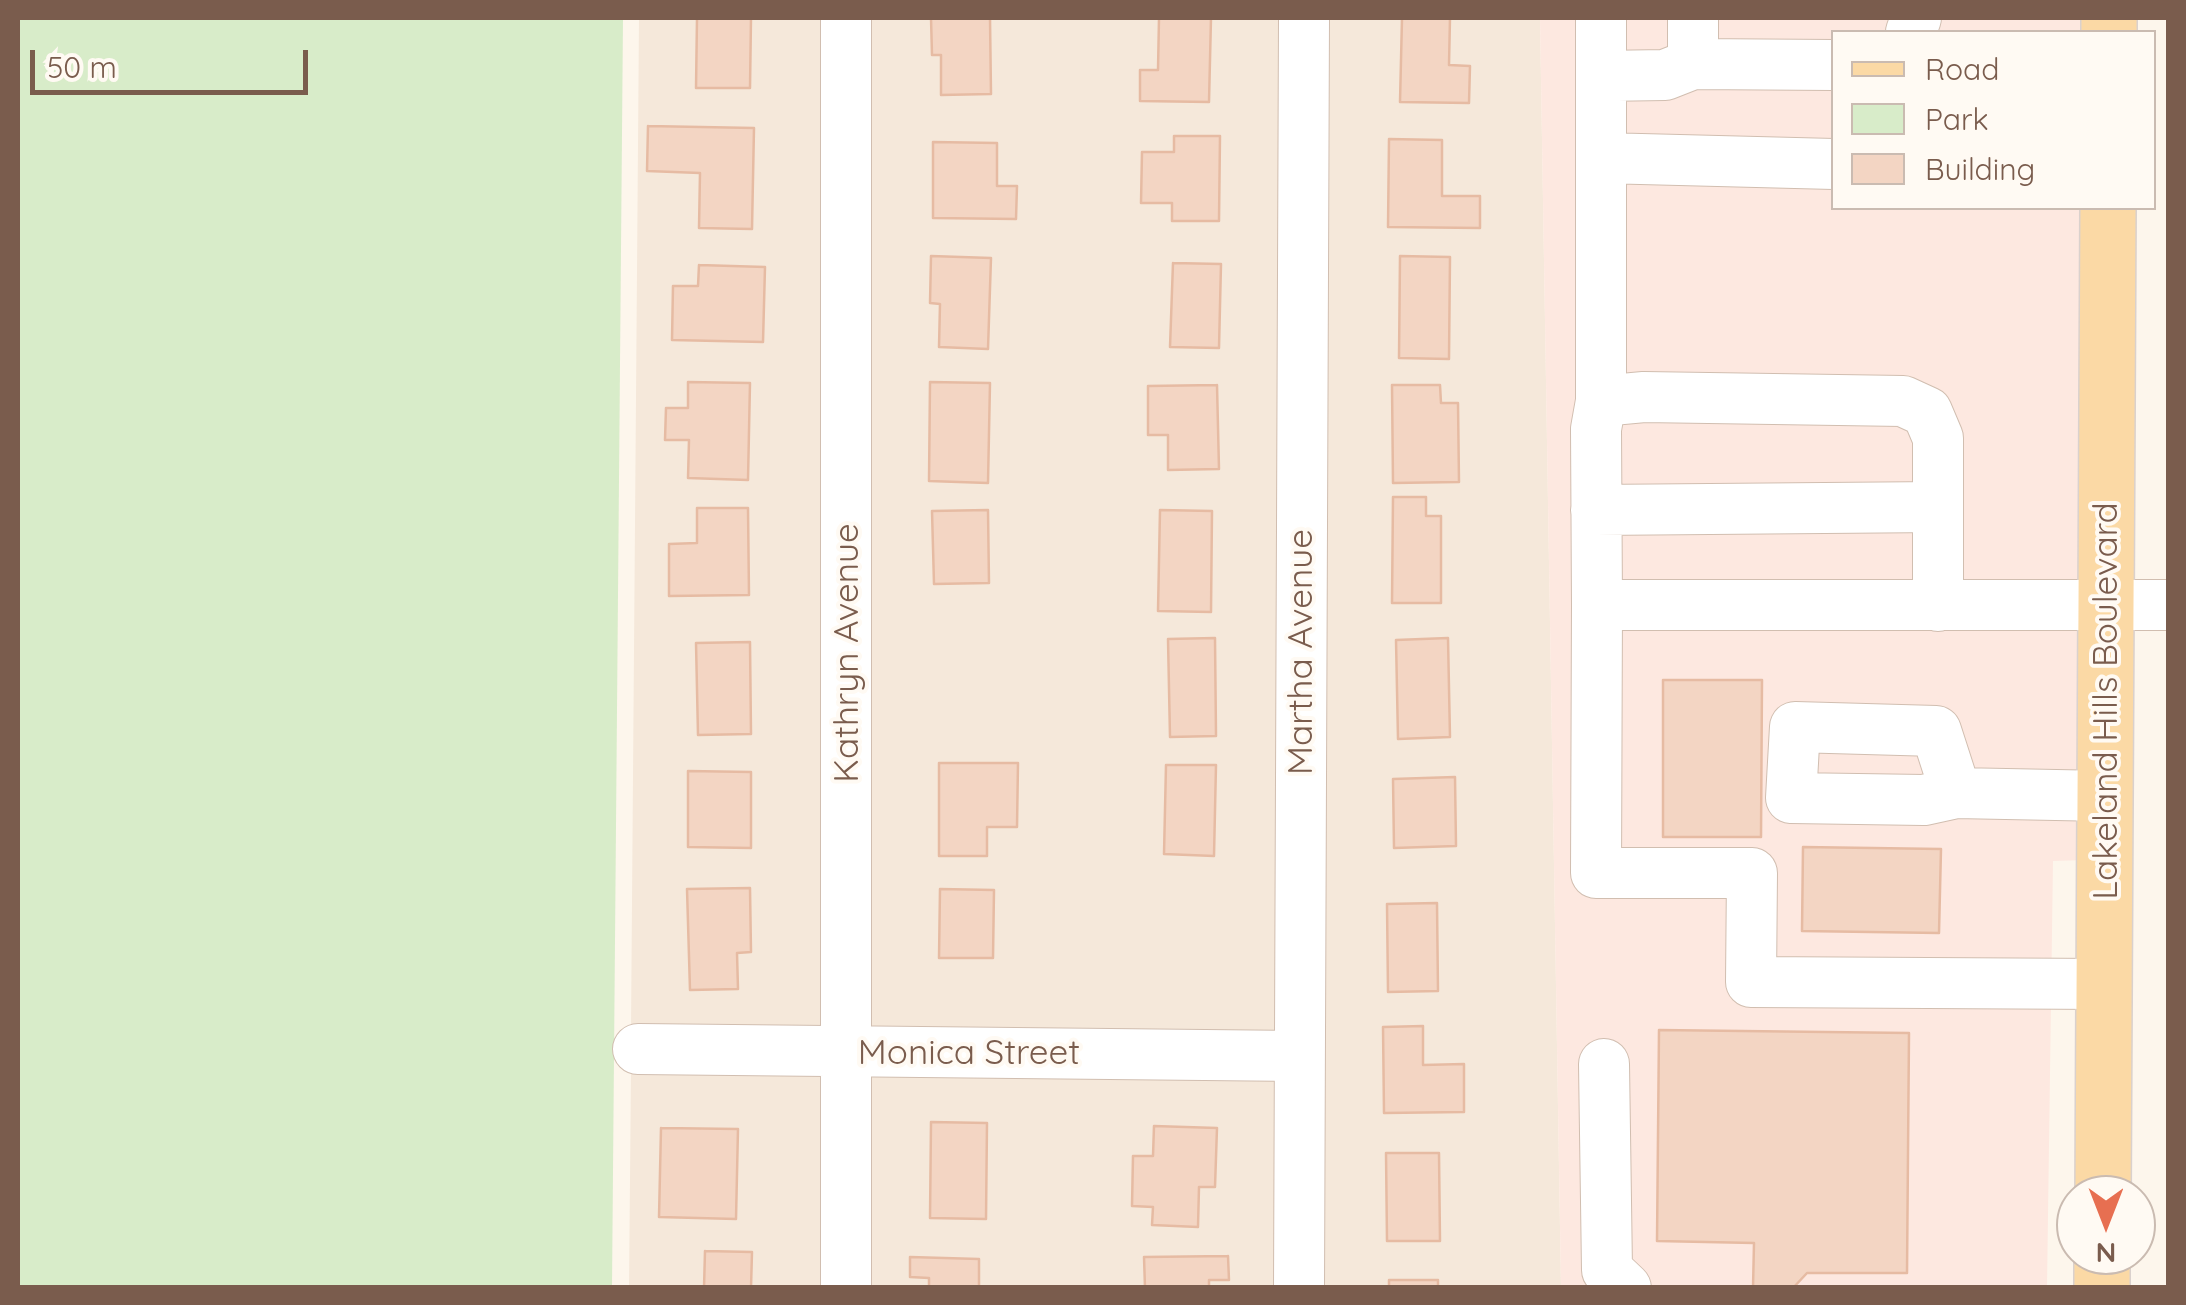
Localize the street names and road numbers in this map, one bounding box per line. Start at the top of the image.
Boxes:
street label: Lakeland Hills Boulevard [2085,502,2127,900]
street label: Kathryn Avenue [826,523,868,783]
street label: Martha Avenue [1280,529,1322,775]
street label: Monica Street [858,1032,1080,1074]

